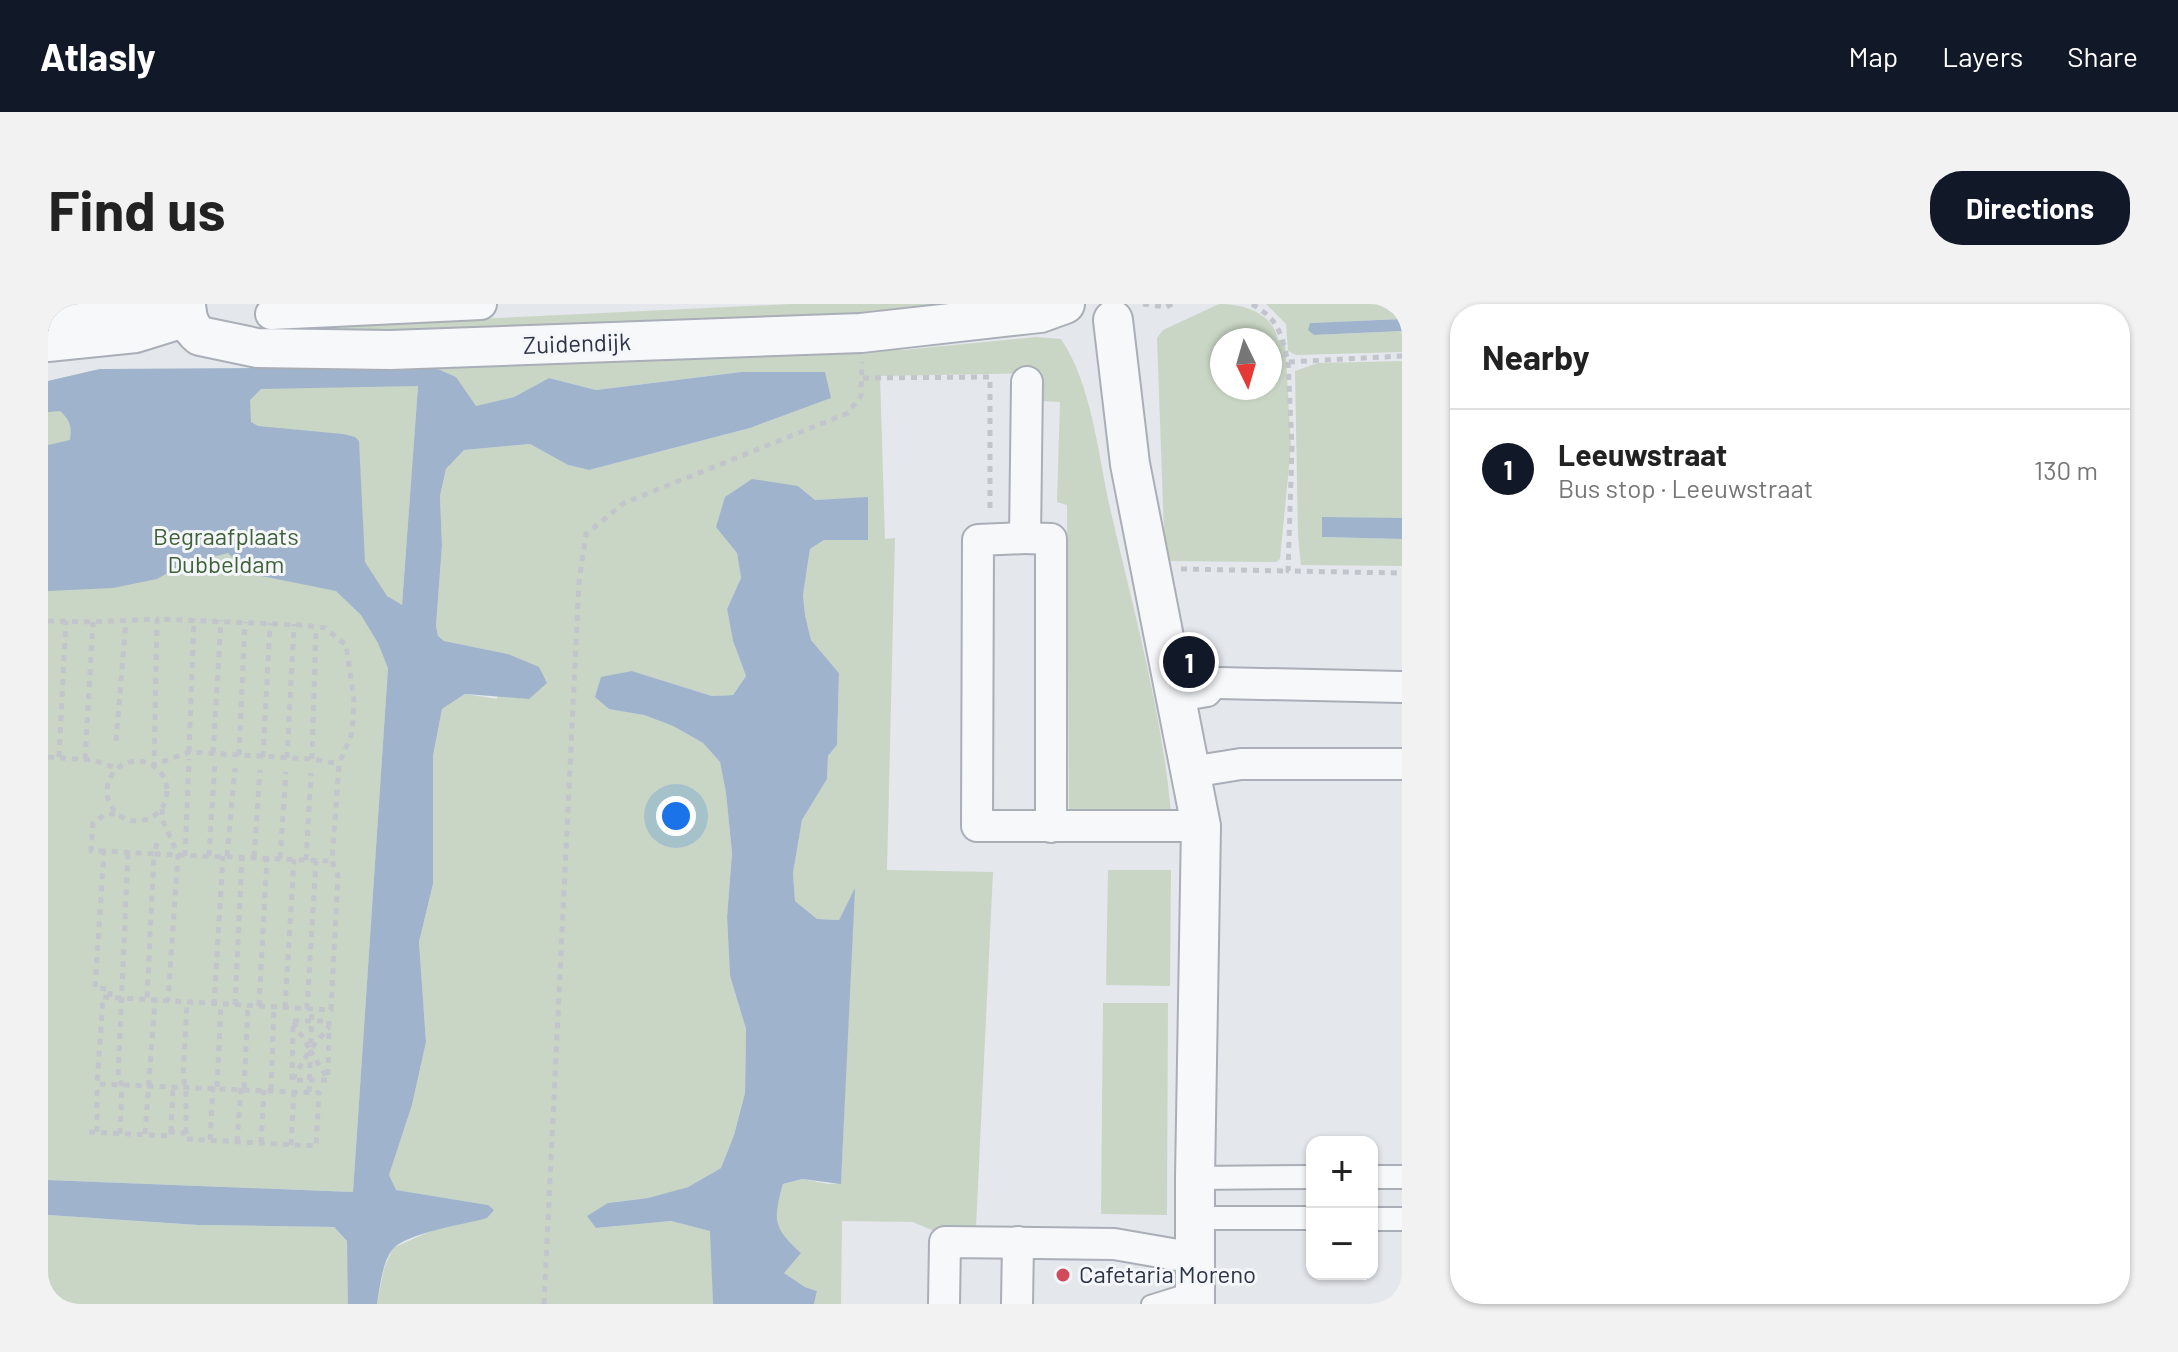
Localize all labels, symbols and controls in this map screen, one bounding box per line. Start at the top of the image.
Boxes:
text: Atlasly [40,33,156,79]
text: Map [1848,39,1898,73]
text: Layers [1942,39,2023,73]
text: Share [2067,39,2138,73]
button: Directions [1930,171,2130,245]
text: Find us [48,175,226,242]
street label: Zuidendijk [522,326,631,359]
north arrow [1210,328,1282,400]
text: Nearby [1482,336,1590,377]
text: Leeuwstraat [1558,436,1727,472]
text: 1 [1503,454,1513,485]
text: 130 m [2034,454,2098,485]
text: Bus stop · Leeuwstraat [1558,472,1813,503]
park label: Begraafplaats Dubbeldam [153,521,299,578]
pin: 1 [1163,632,1215,692]
your location [656,796,696,836]
map controls [1306,1136,1378,1280]
button: + [1306,1136,1378,1208]
button: − [1306,1208,1378,1280]
place label: Cafetaria Moreno [1079,1259,1256,1288]
marker: Cafetaria Moreno [1054,1266,1072,1284]

